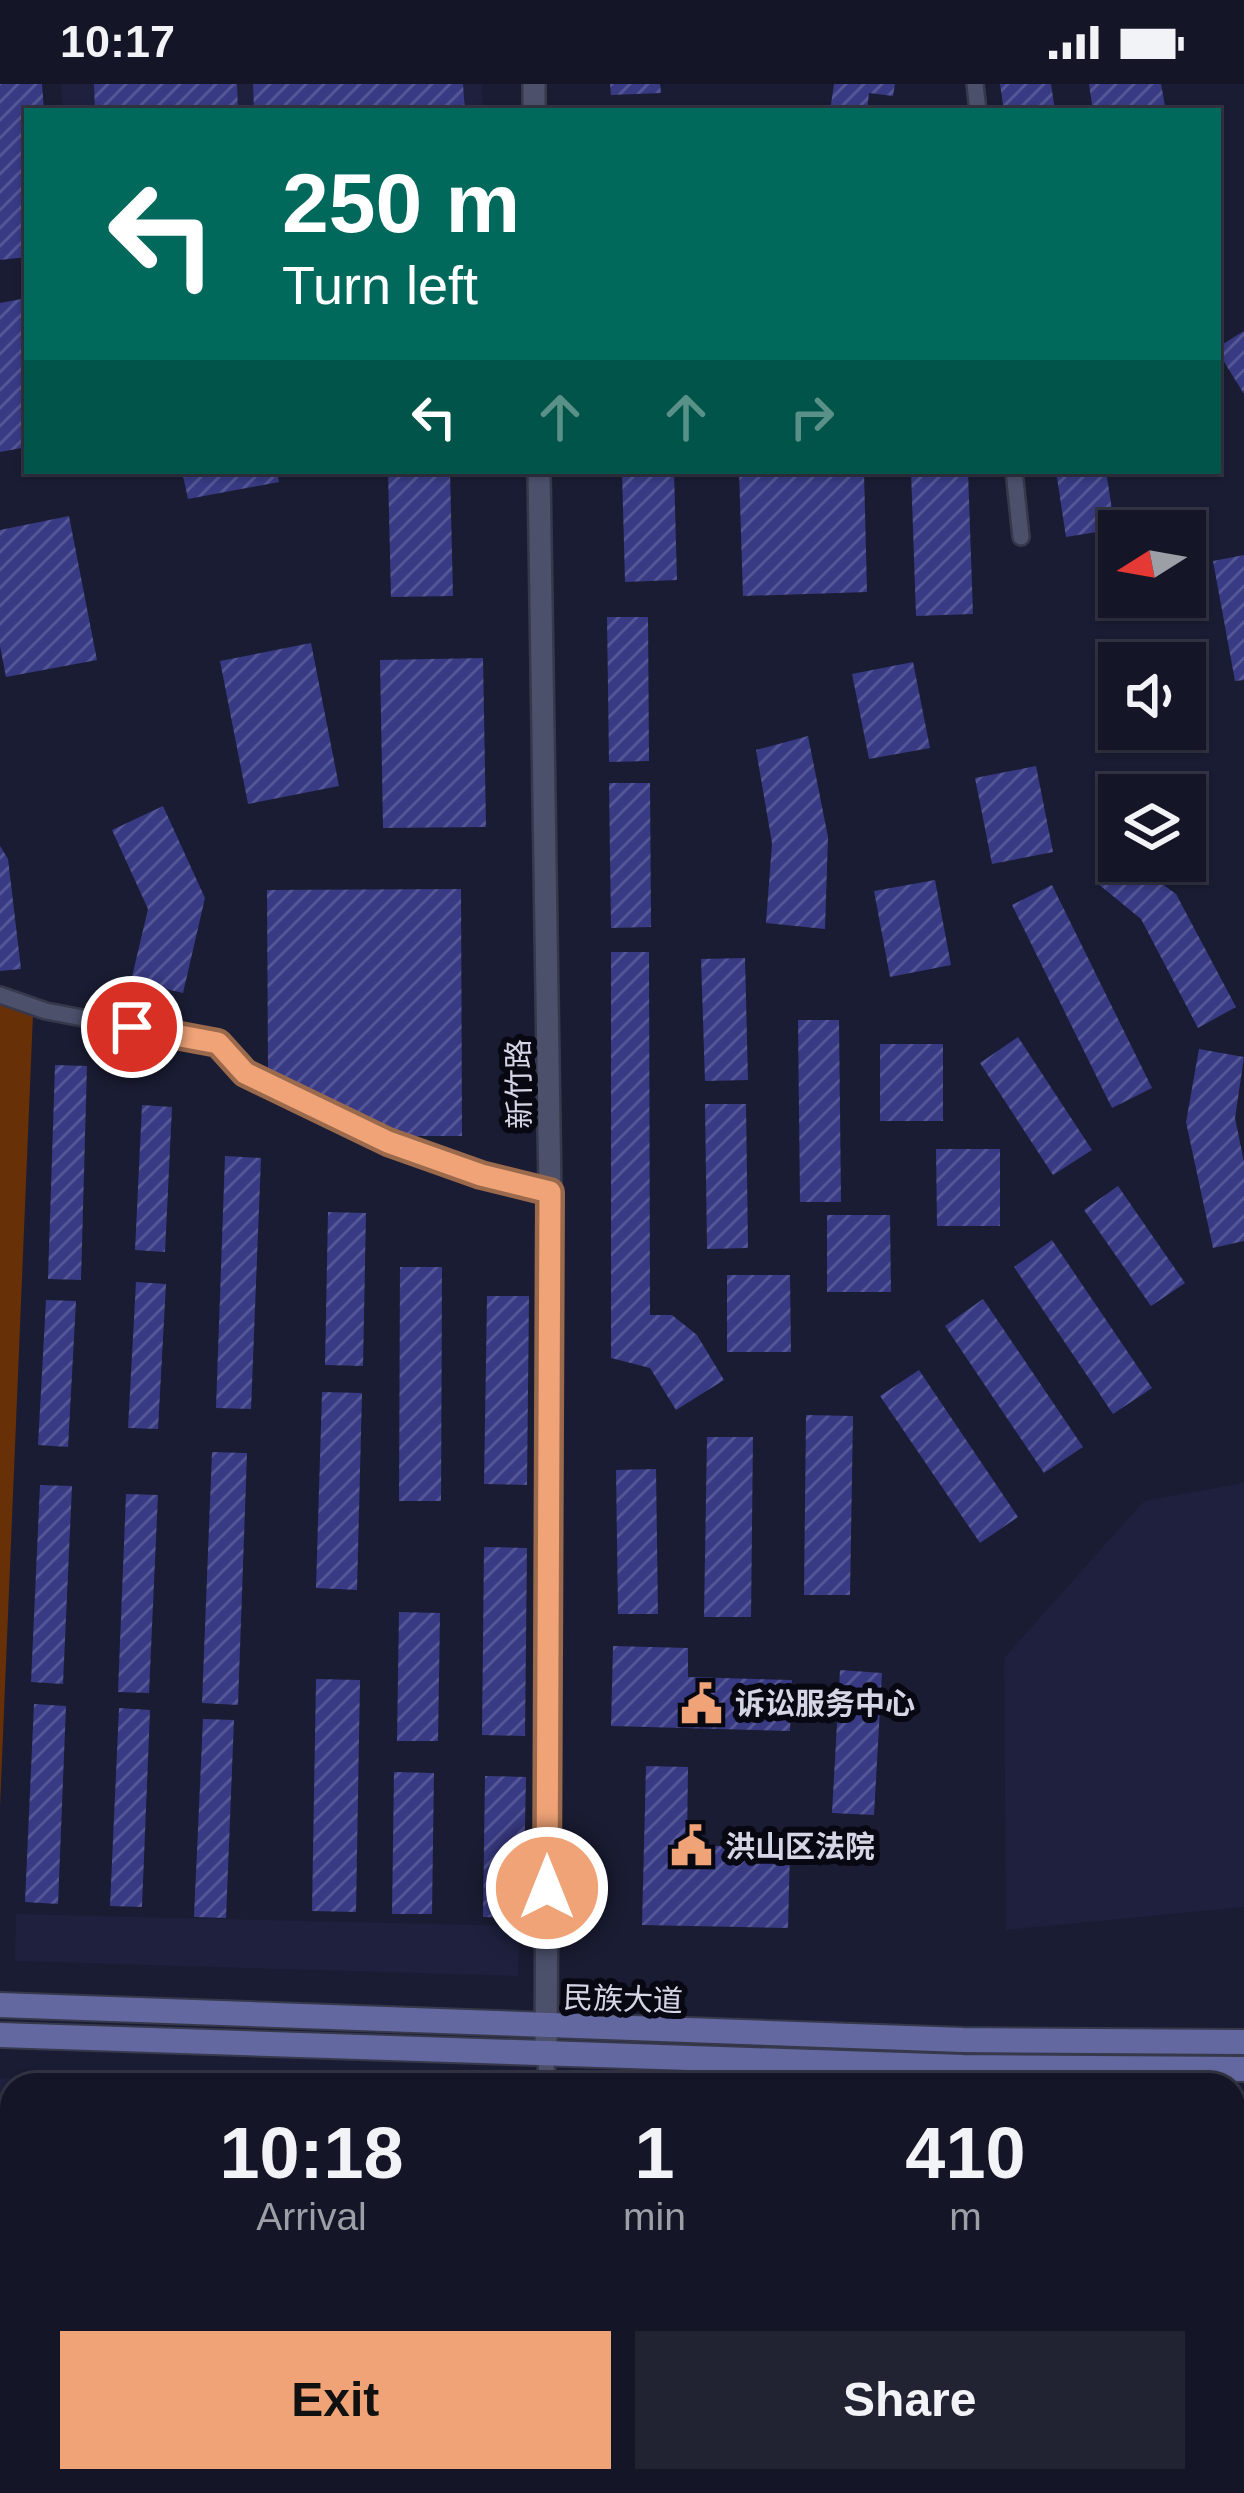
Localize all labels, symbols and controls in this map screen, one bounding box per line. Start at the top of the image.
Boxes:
text: 10:17 [60,16,175,67]
icon: left [84,156,240,312]
text: 250 m [282,156,520,250]
text: Turn left [282,255,478,315]
icon: left [401,384,467,450]
icon: ahead [527,384,593,450]
icon: ahead [653,384,719,450]
icon: right [779,384,845,450]
north arrow [1098,510,1206,618]
map controls [1098,510,1206,882]
button: sound [1098,642,1206,750]
button: layers [1098,774,1206,882]
pin [81,976,183,1078]
icon: arrive [99,994,165,1060]
street label: 新竹路 [502,1039,536,1129]
public building icon: 诉讼服务中心 [678,1680,724,1726]
place label: 诉讼服务中心 [735,1687,915,1720]
public building icon: 洪山区法院 [668,1823,714,1869]
position arrow [484,1825,610,1951]
place label: 洪山区法院 [725,1830,875,1863]
street label: 民族大道 [562,1980,684,2018]
text: 10:18 [219,2113,404,2193]
text: 1 [634,2113,675,2193]
text: 410 [905,2113,1026,2193]
text: Arrival [256,2195,367,2238]
text: min [623,2195,686,2238]
text: m [949,2195,982,2238]
button: Exit [60,2331,611,2469]
button: Share [635,2331,1185,2469]

